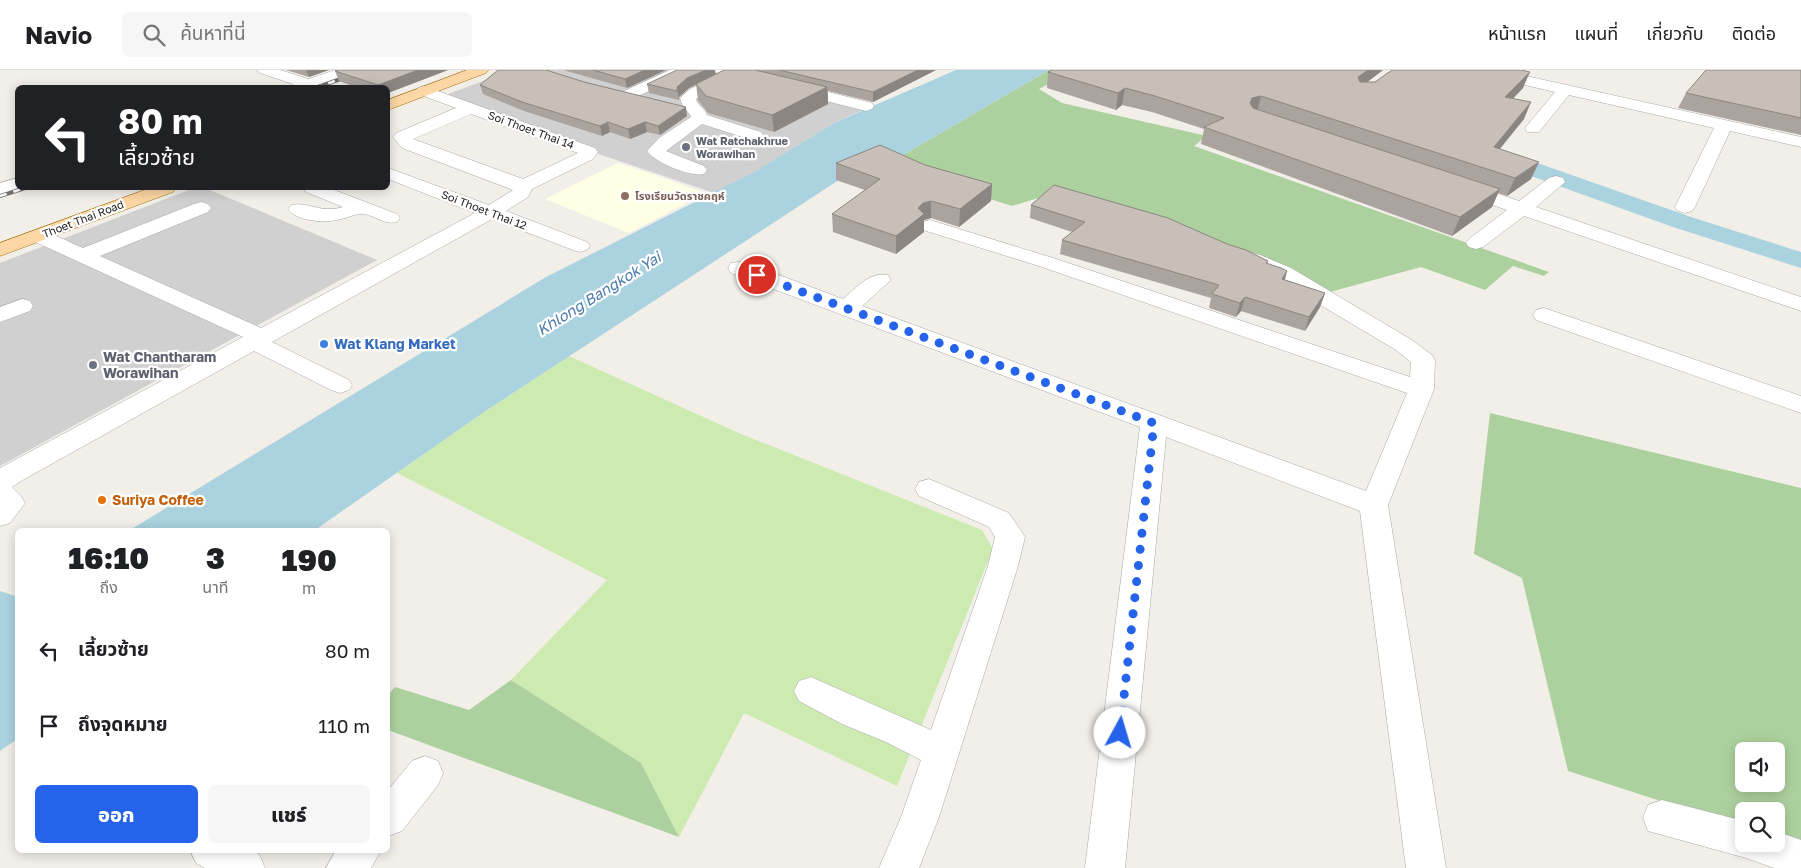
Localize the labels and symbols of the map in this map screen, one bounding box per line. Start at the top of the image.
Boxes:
street label: Soi Thoet Thai 14 [486,108,576,151]
place label: Wat Ratchakhrue Worawihan [696,134,788,160]
marker: Wat Ratchakhrue Worawihan [680,141,692,153]
street label: Soi Thoet Thai 12 [440,187,529,232]
place label: โรงเรียนวัดราชคฤห์ [635,189,725,202]
marker: โรงเรียนวัดราชคฤห์ [619,190,631,202]
street label: Thoet Thai Road [40,197,125,240]
water label: Khlong Bangkok Yai [533,247,666,339]
pin [736,254,778,296]
place label: Wat Klang Market [334,335,456,352]
marker: Wat Klang Market [318,338,330,350]
place label: Wat Chantharam Worawihan [103,348,216,381]
marker: Wat Chantharam Worawihan [87,359,99,371]
place label: Suriya Coffee [112,491,204,508]
marker: Suriya Coffee [96,494,108,506]
position arrow [1093,706,1145,758]

